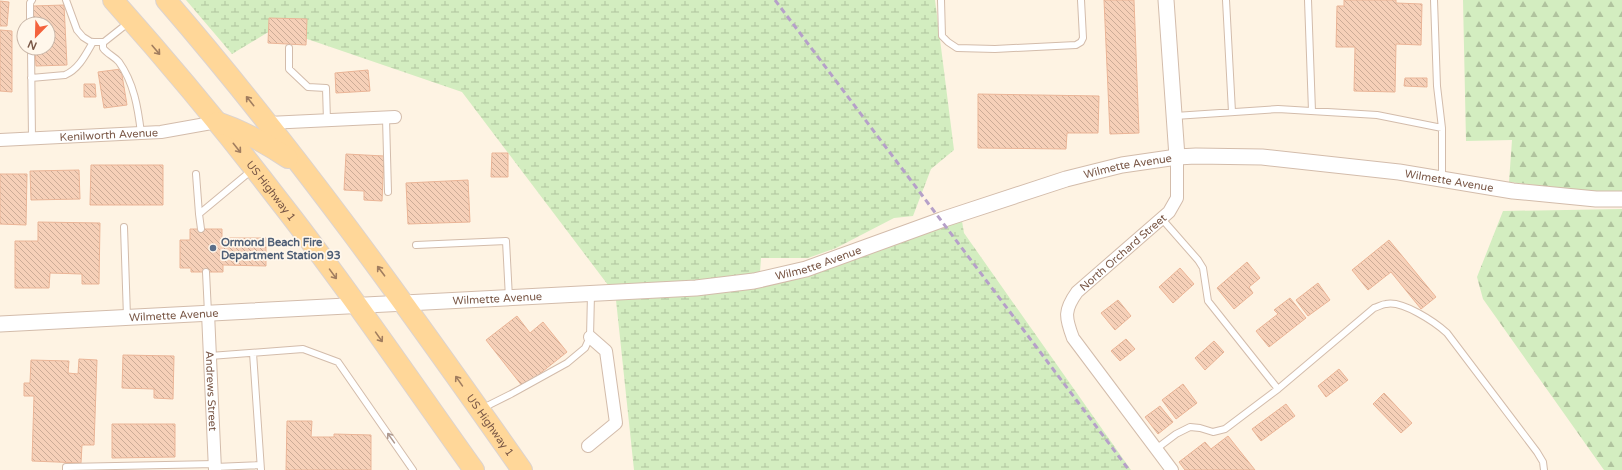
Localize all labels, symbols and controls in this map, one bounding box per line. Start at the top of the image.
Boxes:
north arrow [16,16,56,56]
text: N [26,37,39,52]
one-way arrow [152,45,161,56]
one-way arrow [246,96,255,107]
street label: Kenilworth Avenue [59,126,158,144]
one-way arrow [233,143,242,154]
street label: Wilmette Avenue [1082,152,1173,181]
street label: US Highway 1 [244,158,299,224]
street label: Wilmette Avenue [1404,167,1494,195]
street label: North Orchard Street [1077,211,1169,294]
place label: Ormond Beach Fire Department Station 93 [221,236,341,263]
marker: Ormond Beach Fire Department Station 93 [208,243,218,253]
street label: Wilmette Avenue [774,244,863,283]
one-way arrow [376,265,385,276]
one-way arrow [329,268,337,279]
street label: Wilmette Avenue [452,290,542,308]
street label: Wilmette Avenue [129,307,219,324]
one-way arrow [375,331,383,342]
street label: Andrews Street [203,350,219,431]
one-way arrow [455,376,463,387]
street label: US Highway 1 [464,392,516,459]
one-way arrow [387,433,395,444]

